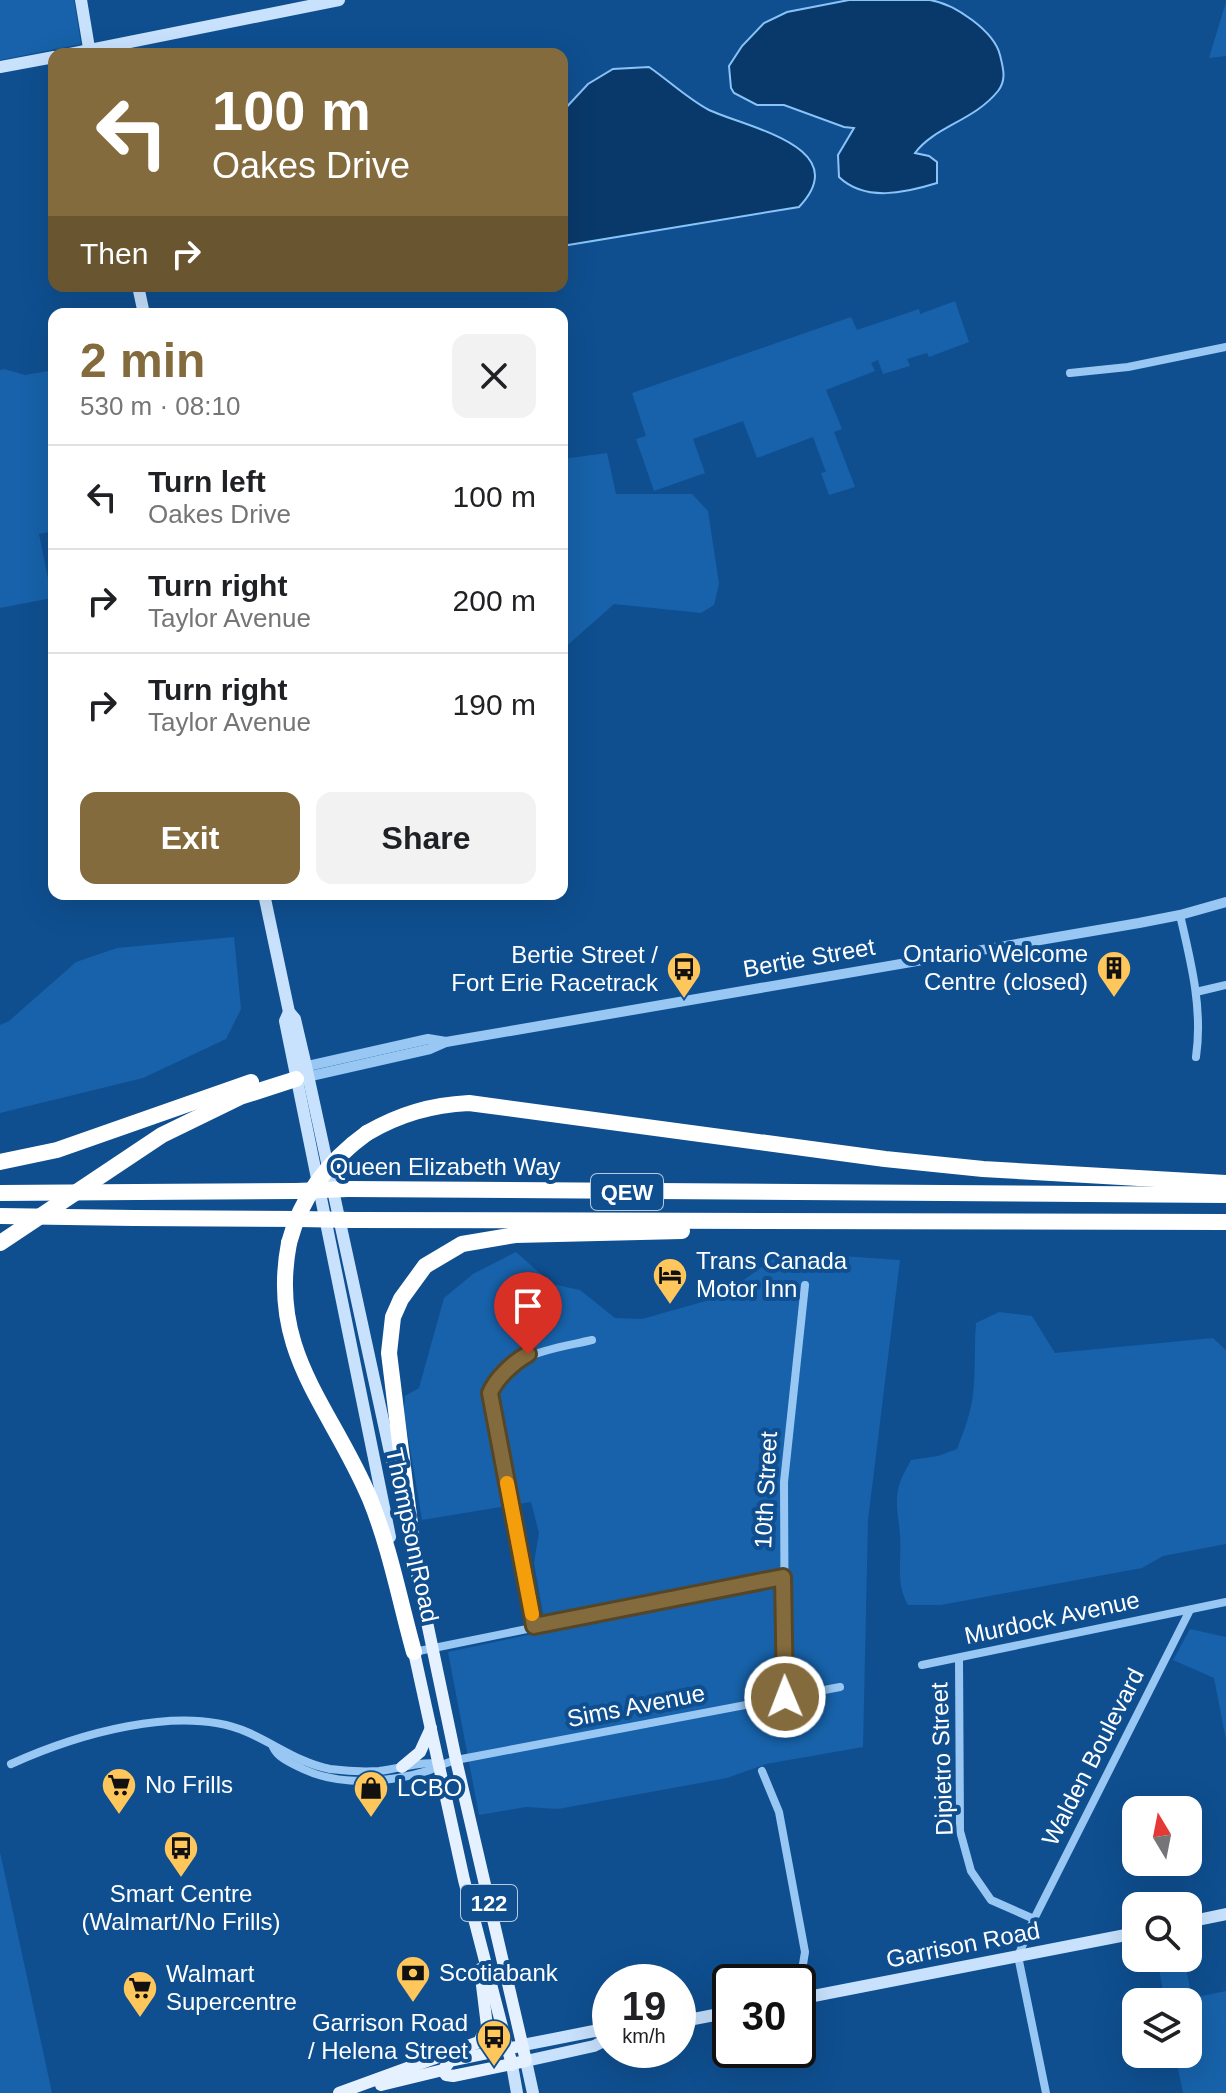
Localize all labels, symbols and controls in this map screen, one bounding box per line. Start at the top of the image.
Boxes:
text: 100 m [212,79,371,142]
icon: left [80,80,184,184]
text: Oakes Drive [212,145,410,186]
icon: right [164,232,208,276]
text: Then [80,237,148,270]
text: 2 min [80,334,205,387]
button: close [452,334,536,418]
text: 530 m · 08:10 [80,391,240,421]
text: Turn left [148,465,266,498]
icon: left [80,475,124,519]
text: 100 m [453,480,536,513]
text: Oakes Drive [148,499,291,529]
text: Turn right [148,569,287,602]
icon: right [80,579,124,623]
text: 200 m [453,584,536,617]
text: Taylor Avenue [148,603,311,633]
text: Turn right [148,673,287,706]
icon: right [80,683,124,727]
text: 190 m [453,688,536,721]
text: Taylor Avenue [148,707,311,737]
button: Exit [80,792,300,884]
button: Share [316,792,536,884]
street label: Bertie Street [741,933,877,982]
place label: Ontario Welcome Centre (closed) [903,940,1088,995]
place label: Bertie Street / Fort Erie Racetrack [451,941,659,996]
building icon: Ontario Welcome Centre (closed) [1095,949,1133,999]
bus stop icon: Bertie Street / Fort Erie Racetrack [665,950,703,1000]
street label: Queen Elizabeth Way [329,1153,561,1180]
road number: QEW [591,1174,663,1210]
place label: Trans Canada Motor Inn [696,1247,848,1302]
hotel icon: Trans Canada Motor Inn [651,1256,689,1306]
pin [494,1272,562,1354]
icon: arrive [506,1284,550,1328]
street label: 10th Street [749,1430,782,1549]
street label: Thompson Road [381,1445,444,1624]
street label: Murdock Avenue [962,1586,1142,1649]
position arrow [743,1655,827,1739]
street label: Walden Boulevard [1036,1664,1149,1850]
street label: Sims Avenue [565,1679,707,1732]
street label: Dipietro Street [925,1682,958,1836]
supermarket icon: No Frills [100,1766,138,1816]
shop icon: LCBO [352,1769,390,1819]
place label: No Frills [145,1771,233,1798]
place label: LCBO [397,1774,462,1801]
north arrow [1122,1796,1202,1876]
map controls [1122,1796,1202,2068]
bus stop icon: Smart Centre (Walmart/No Frills) [162,1829,200,1879]
place label: Smart Centre (Walmart/No Frills) [81,1880,281,1935]
road number: 122 [461,1885,517,1921]
button: search [1122,1892,1202,1972]
street label: Garrison Road [884,1916,1042,1973]
bank icon: Scotiabank [394,1954,432,2004]
place label: Scotiabank [439,1959,559,1986]
place label: Walmart Supercentre [166,1960,297,2015]
speed limit sign: 30 [712,1964,816,2068]
supermarket icon: Walmart Supercentre [121,1969,159,2019]
text: 19 [622,1984,666,2028]
button: layers [1122,1988,1202,2068]
place label: Garrison Road / Helena Street [308,2009,468,2064]
bus stop icon: Garrison Road / Helena Street [475,2018,513,2068]
text: km/h [622,2025,666,2047]

